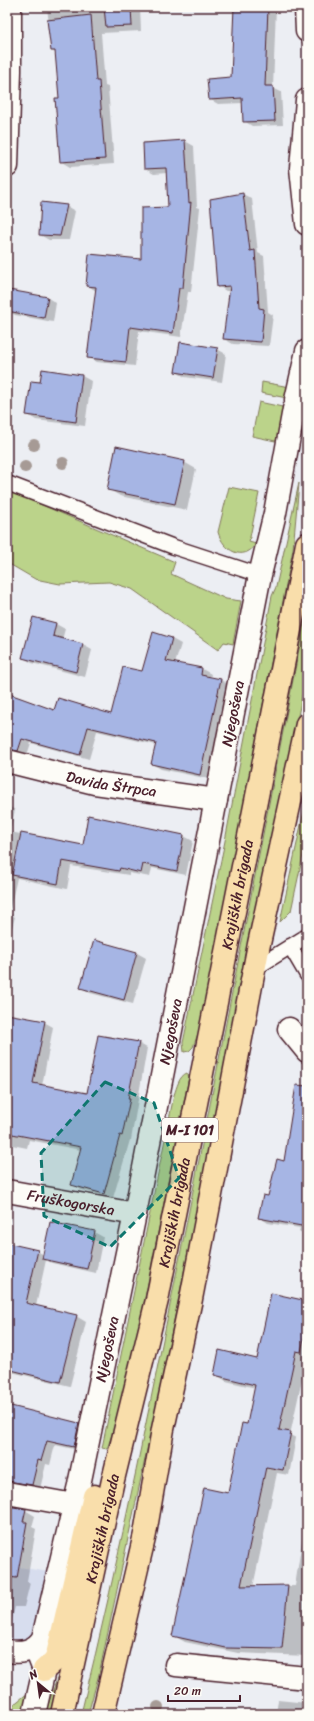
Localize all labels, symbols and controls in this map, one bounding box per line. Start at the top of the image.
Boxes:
street label: Njegoševa [214,678,252,749]
street label: Davida Štrpca [63,763,159,805]
street label: Krajiških brigada [214,837,261,952]
street label: Njegoševa [152,996,190,1067]
road number: M-I 101 [162,1118,218,1142]
street label: Krajiških brigada [151,1155,198,1270]
street label: Fruškogorska [25,1182,117,1223]
street label: Njegoševa [88,1313,127,1384]
street label: Krajiških brigada [78,1470,127,1586]
north arrow [18,1663,58,1703]
text: N [25,1664,42,1685]
scale bar [168,1677,240,1703]
text: 20 m [174,1680,201,1702]

